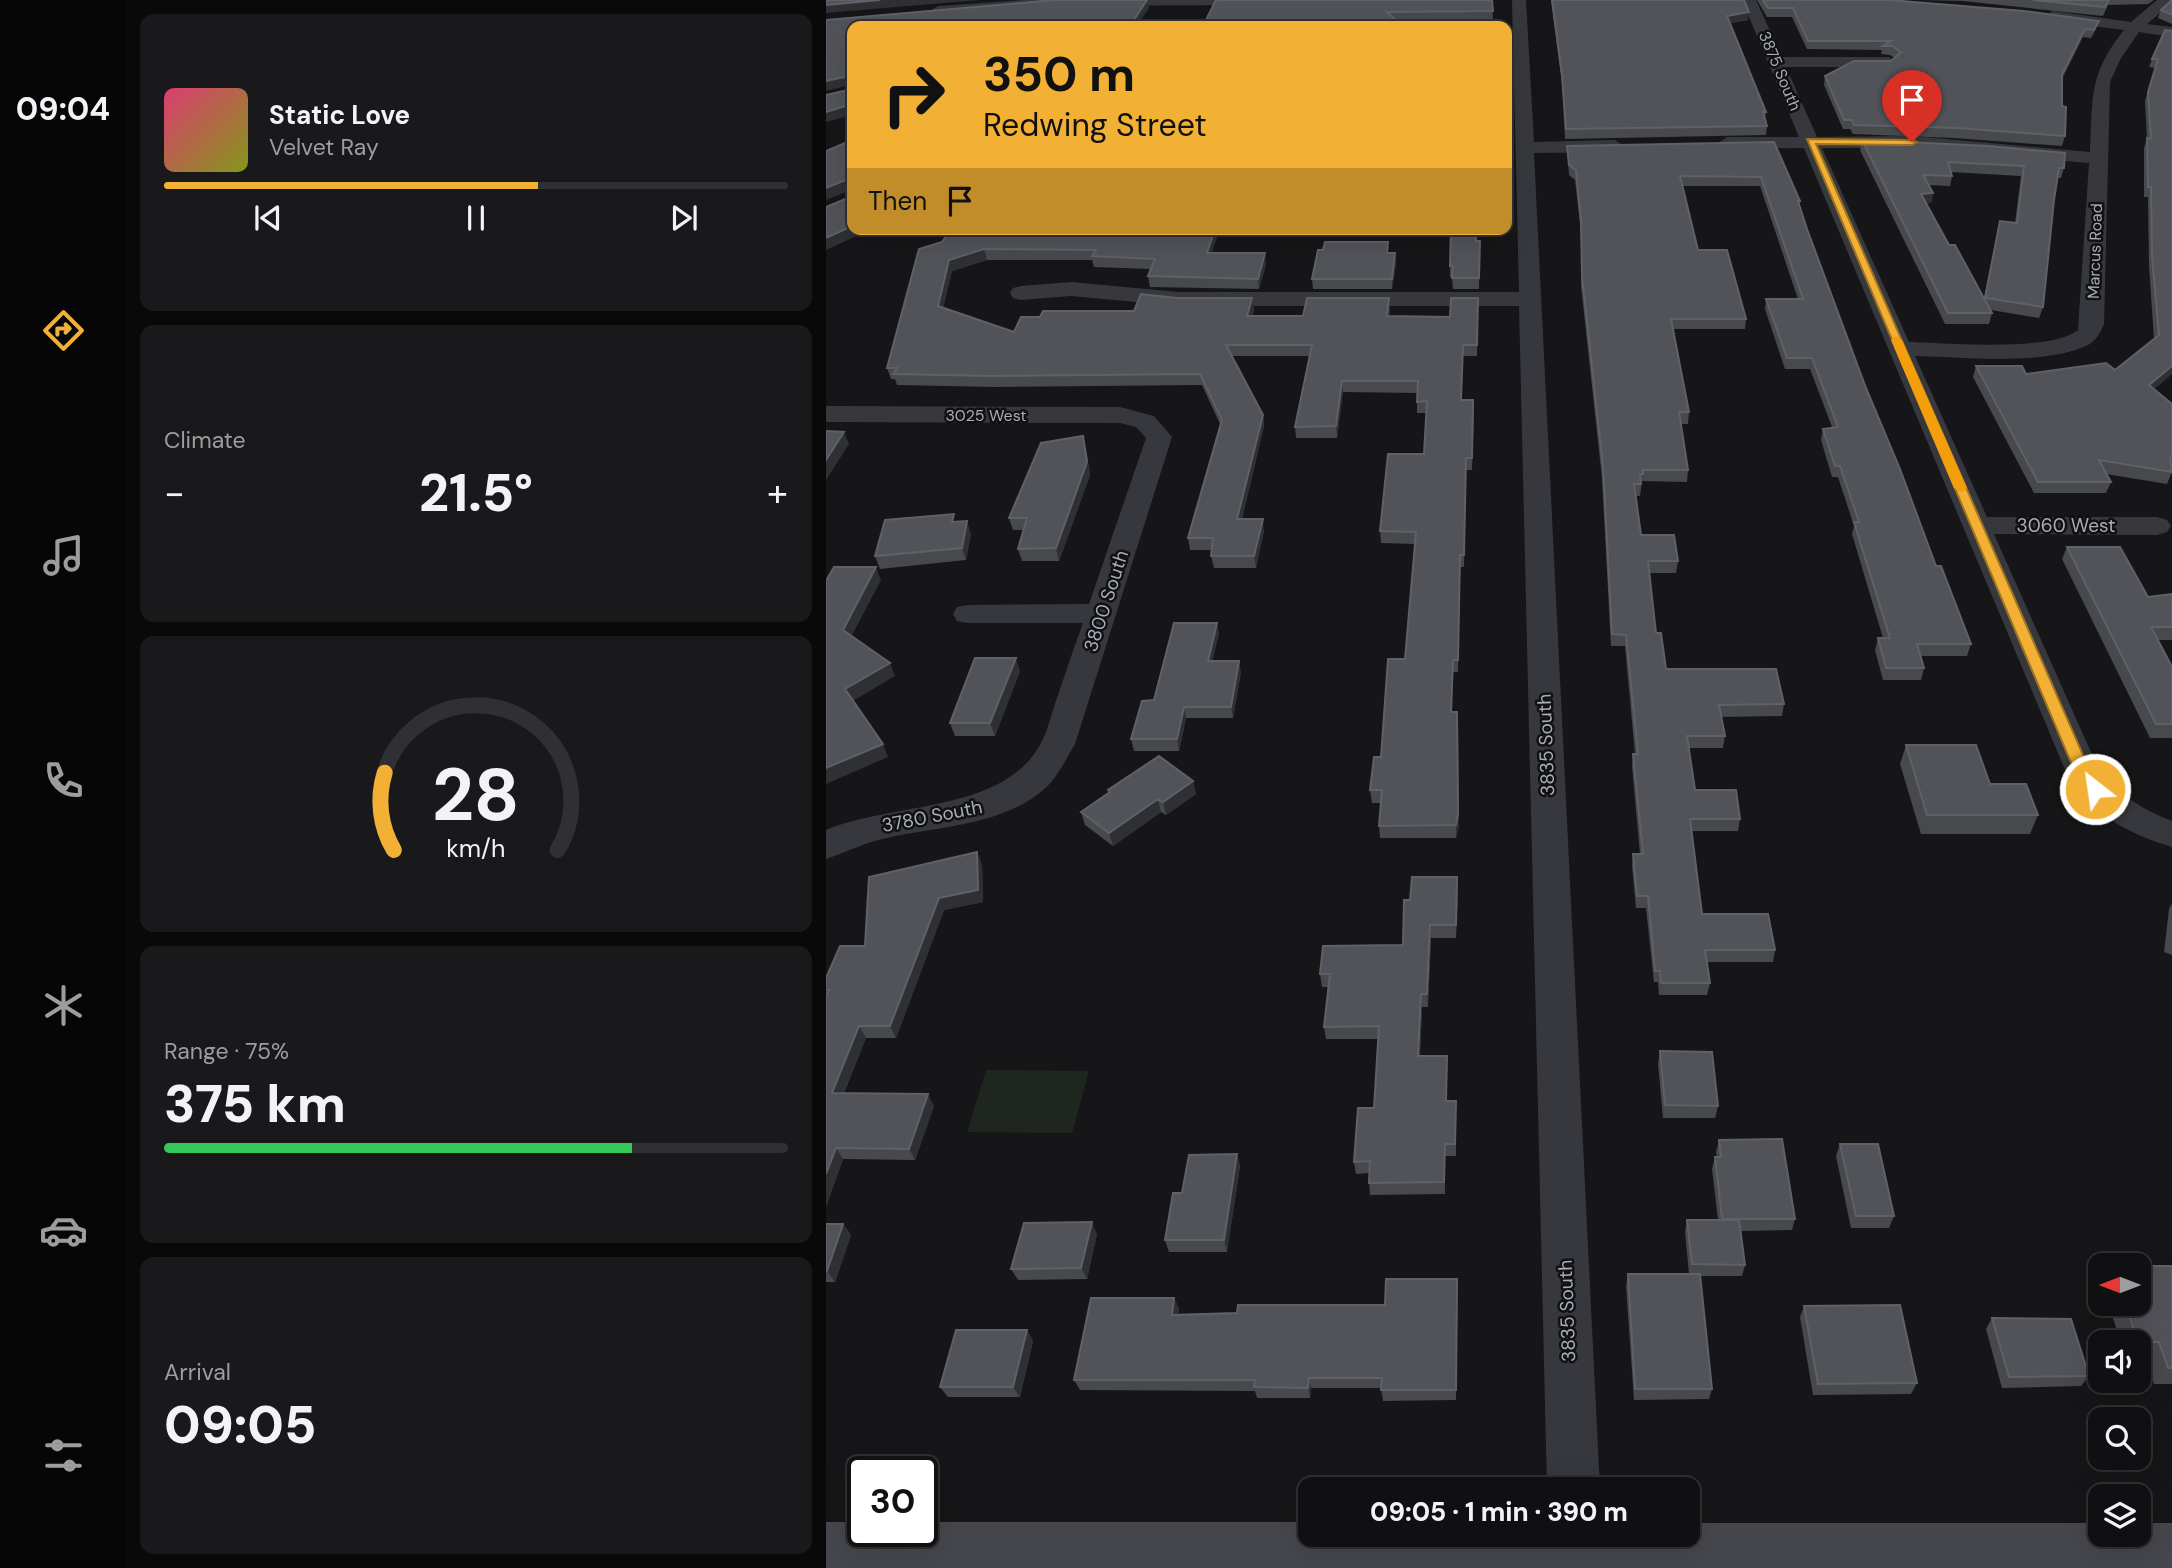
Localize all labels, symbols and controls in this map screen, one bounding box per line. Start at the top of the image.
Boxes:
street label: 3875 South [1754,28,1806,114]
text: 350 m [983,42,1135,106]
icon: right [868,49,959,140]
pin [1882,70,1942,142]
icon: arrive [1893,81,1931,119]
text: 09:04 [16,88,110,130]
text: Static Love [269,98,410,132]
text: Redwing Street [983,104,1207,146]
text: Velvet Ray [269,132,379,162]
icon: arrive [941,182,979,220]
text: Then [868,184,927,218]
icon: previous [249,199,287,237]
icon: pause [457,199,495,237]
icon: next [665,199,703,237]
street label: Marcus Road [2083,203,2107,299]
icon: directions [39,306,88,355]
street label: 3025 West [945,405,1027,426]
text: Climate [164,425,246,455]
text: 21.5° [419,459,533,527]
text: − [164,468,185,518]
text: + [767,468,788,518]
street label: 3060 West [2017,513,2116,538]
icon: music [39,531,88,580]
street label: 3800 South [1078,547,1134,655]
street label: 3835 South [1532,693,1560,797]
text: 28 [432,748,520,843]
position arrow [2058,752,2132,826]
icon: phone [39,756,88,805]
street label: 3780 South [880,794,984,838]
text: km/h [446,832,506,865]
icon: climate [39,981,88,1030]
text: Range · 75% [164,1036,289,1066]
text: 375 km [164,1070,346,1138]
icon: car [39,1206,88,1255]
north arrow [2088,1253,2151,1316]
map controls [2088,1253,2151,1547]
street label: 3835 South [1553,1259,1581,1363]
button: sound [2088,1330,2151,1393]
text: Arrival [164,1357,231,1387]
text: 09:05 [164,1391,316,1459]
button: search [2088,1407,2151,1470]
icon: filters [39,1431,88,1480]
speed limit sign: 30 [847,1456,938,1547]
button: layers [2088,1484,2151,1547]
text: 09:05 · 1 min · 390 m [1370,1495,1628,1529]

